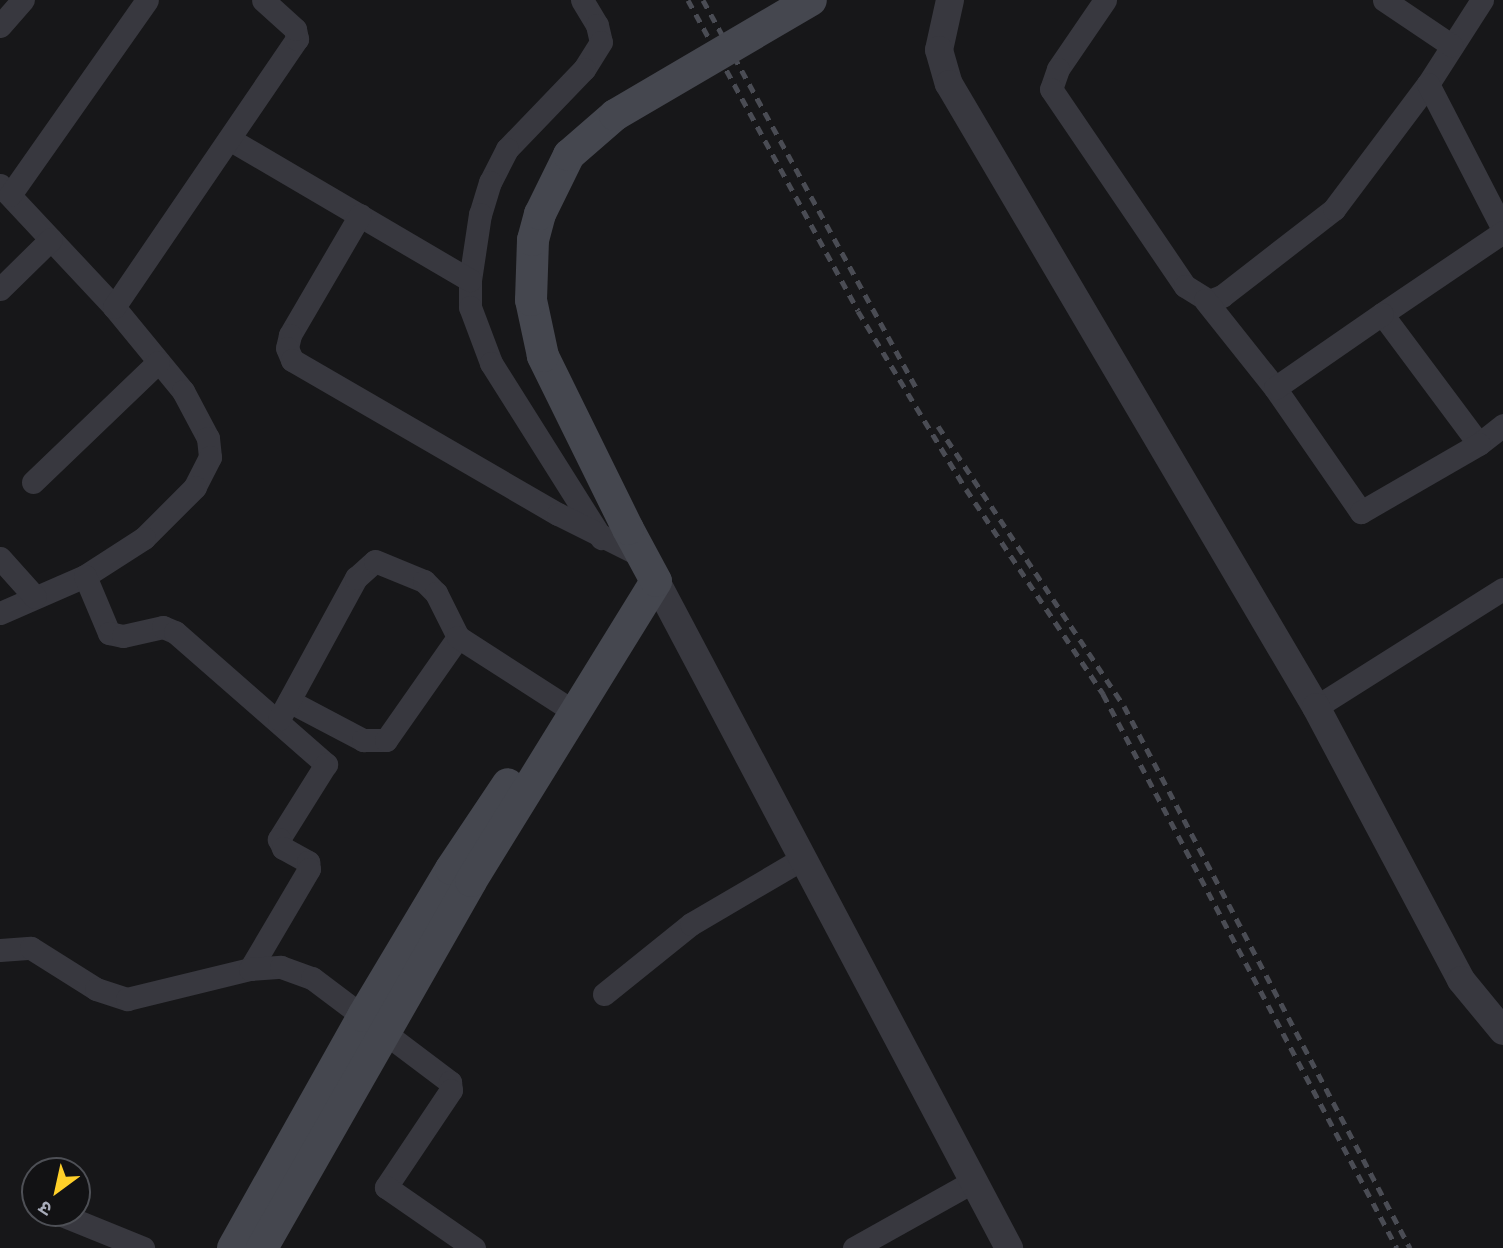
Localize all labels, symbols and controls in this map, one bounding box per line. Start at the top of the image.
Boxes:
north arrow [21,1157,91,1227]
text: उ [34,1195,57,1221]

